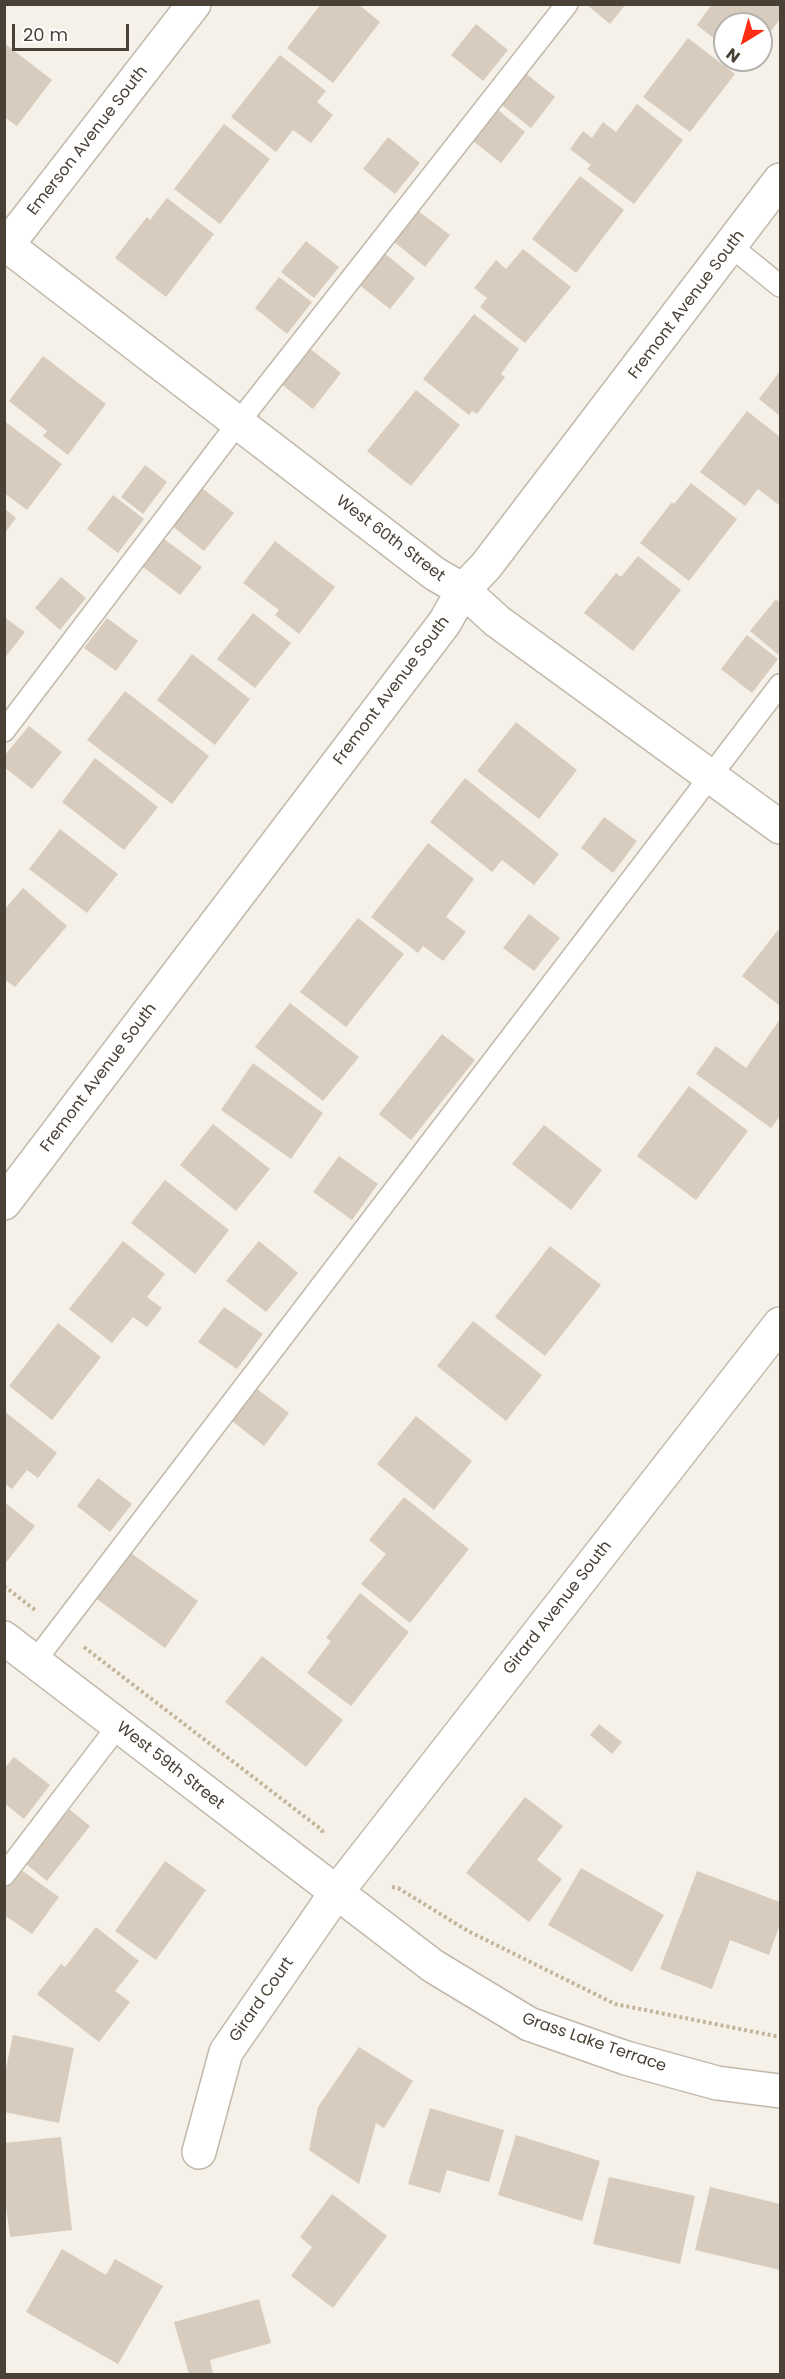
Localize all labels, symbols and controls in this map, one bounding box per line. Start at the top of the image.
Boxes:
scale bar [15,12,132,50]
north arrow [713,12,773,72]
text: 20 m [23,22,68,47]
text: N [721,42,745,68]
street label: Emerson Avenue South [24,63,152,219]
street label: Fremont Avenue South [625,227,749,383]
street label: West 60th Street [332,492,448,586]
street label: Fremont Avenue South [330,613,454,769]
street label: Fremont Avenue South [37,1000,161,1156]
street label: Girard Avenue South [500,1537,616,1679]
street label: West 59th Street [112,1718,228,1814]
street label: Girard Court [226,1954,298,2046]
street label: Grass Lake Terrace [519,2009,669,2077]

